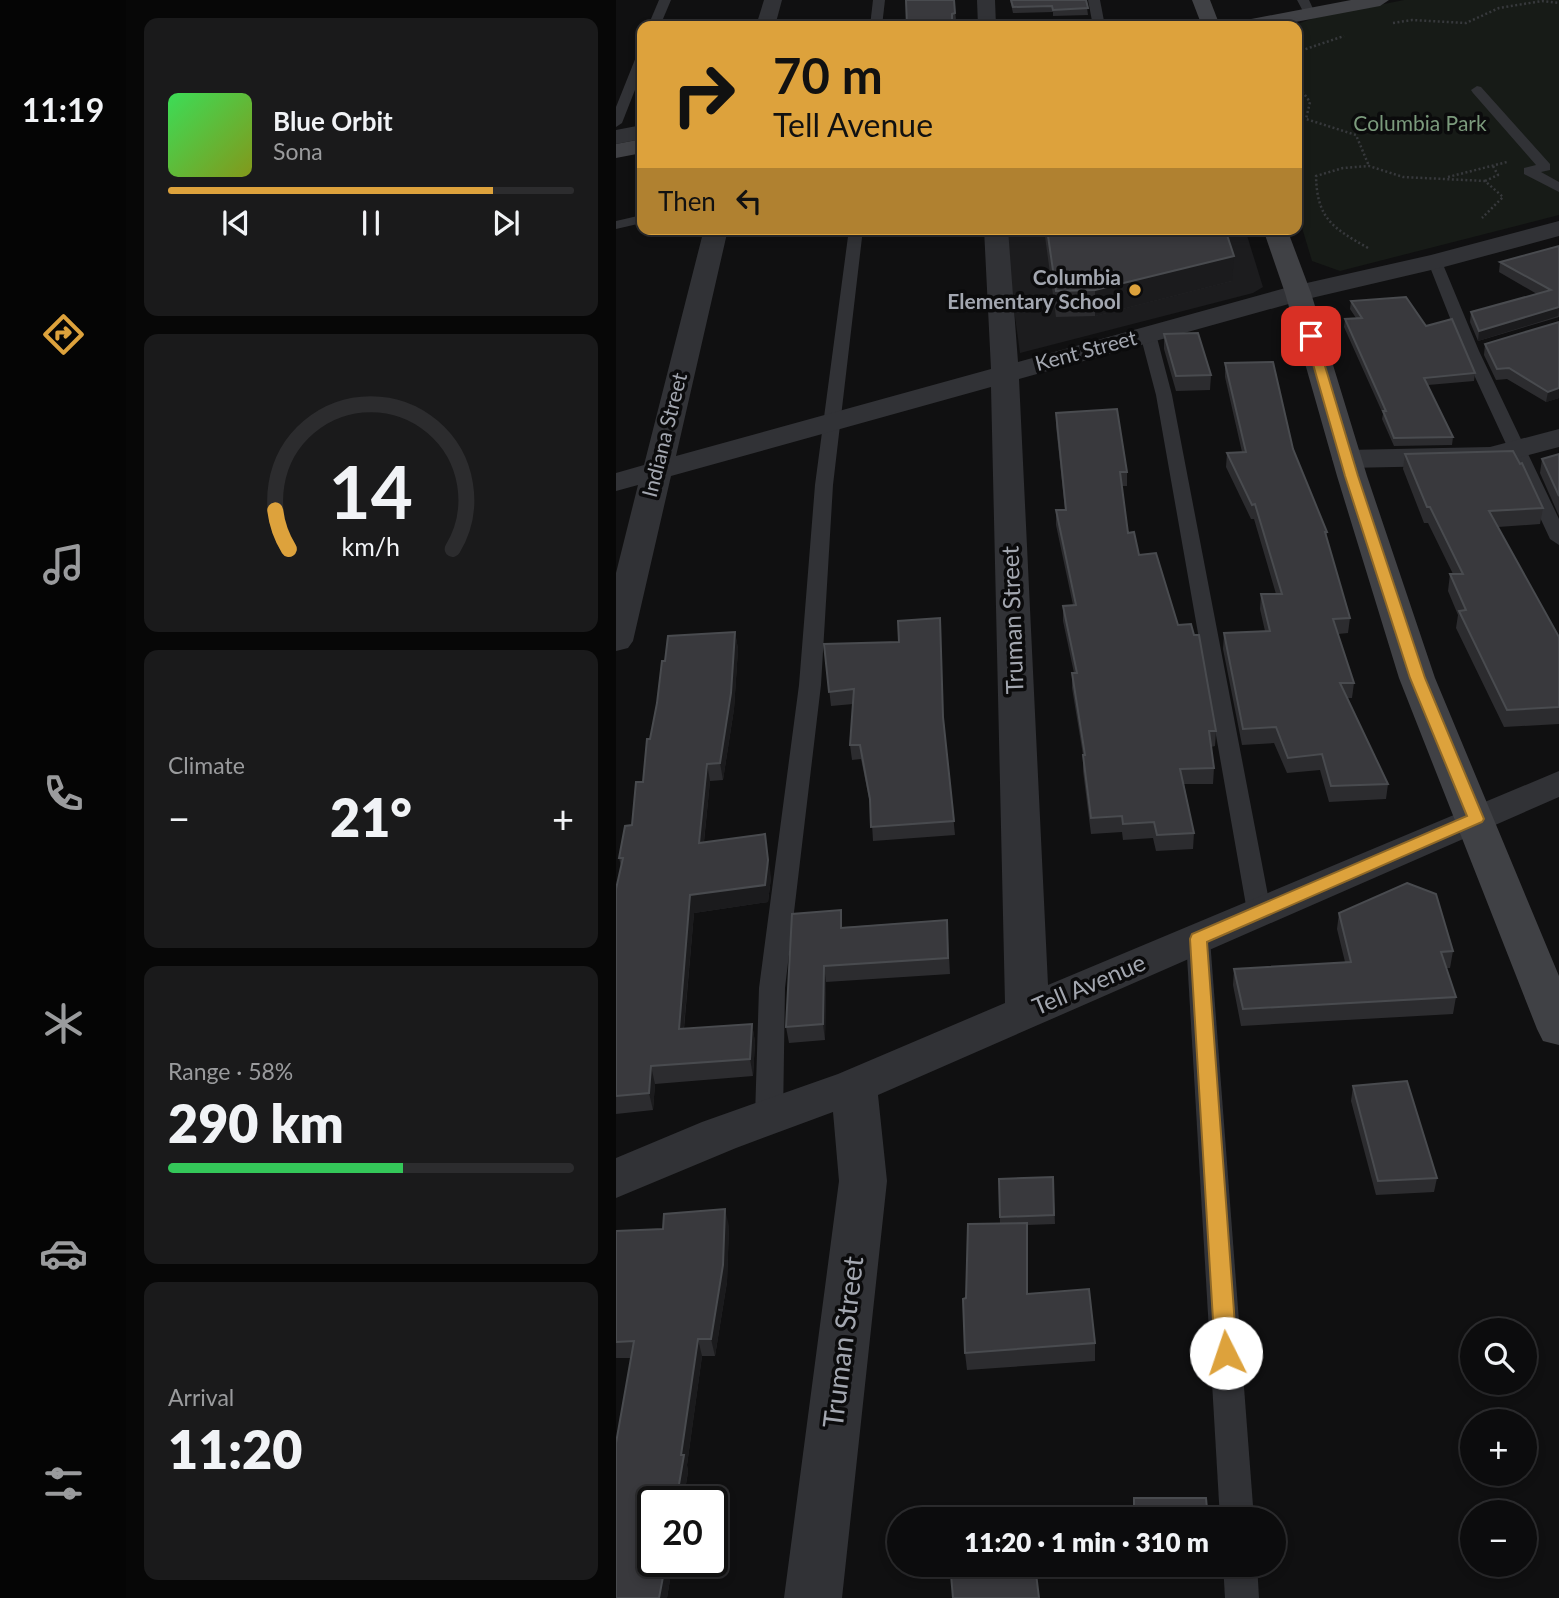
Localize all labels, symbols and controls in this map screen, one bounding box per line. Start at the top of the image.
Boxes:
text: 70 m [773,46,883,104]
icon: right [658,49,749,140]
text: 11:19 [22,90,104,129]
text: Blue Orbit [273,105,393,137]
text: Tell Avenue [773,105,933,144]
park label: Columbia Park [1353,110,1487,135]
text: Sona [273,137,323,165]
icon: left [730,182,768,220]
text: Then [658,185,716,217]
icon: previous [217,204,255,242]
icon: pause [352,204,390,242]
icon: next [487,204,525,242]
place label: Columbia Elementary School [947,264,1121,313]
marker: Columbia Elementary School [1127,282,1143,298]
pin [1281,306,1341,366]
icon: directions [39,310,88,359]
icon: arrive [1292,317,1330,355]
street label: Kent Street [1032,324,1140,375]
street label: Indiana Street [636,369,691,500]
text: 14 [329,447,413,535]
text: km/h [342,531,400,561]
icon: music [39,540,88,589]
street label: Truman Street [994,545,1029,695]
text: Climate [168,751,245,779]
icon: phone [39,769,88,818]
text: 21° [330,786,412,848]
text: − [168,795,190,841]
text: + [552,795,574,841]
street label: Tell Avenue [1027,947,1149,1020]
icon: climate [39,999,88,1048]
text: Range · 58% [168,1057,293,1085]
text: 290 km [168,1092,344,1154]
icon: car [39,1229,88,1278]
street label: Truman Street [815,1254,869,1430]
position arrow [1189,1316,1263,1390]
map controls [1460,1318,1537,1577]
button: search [1460,1318,1537,1395]
text: Arrival [168,1383,234,1411]
button: + [1460,1409,1537,1486]
text: 11:20 [168,1418,302,1480]
icon: filters [39,1459,88,1508]
speed limit sign: 20 [637,1486,728,1577]
button: − [1460,1500,1537,1577]
text: 11:20 · 1 min · 310 m [964,1526,1209,1558]

